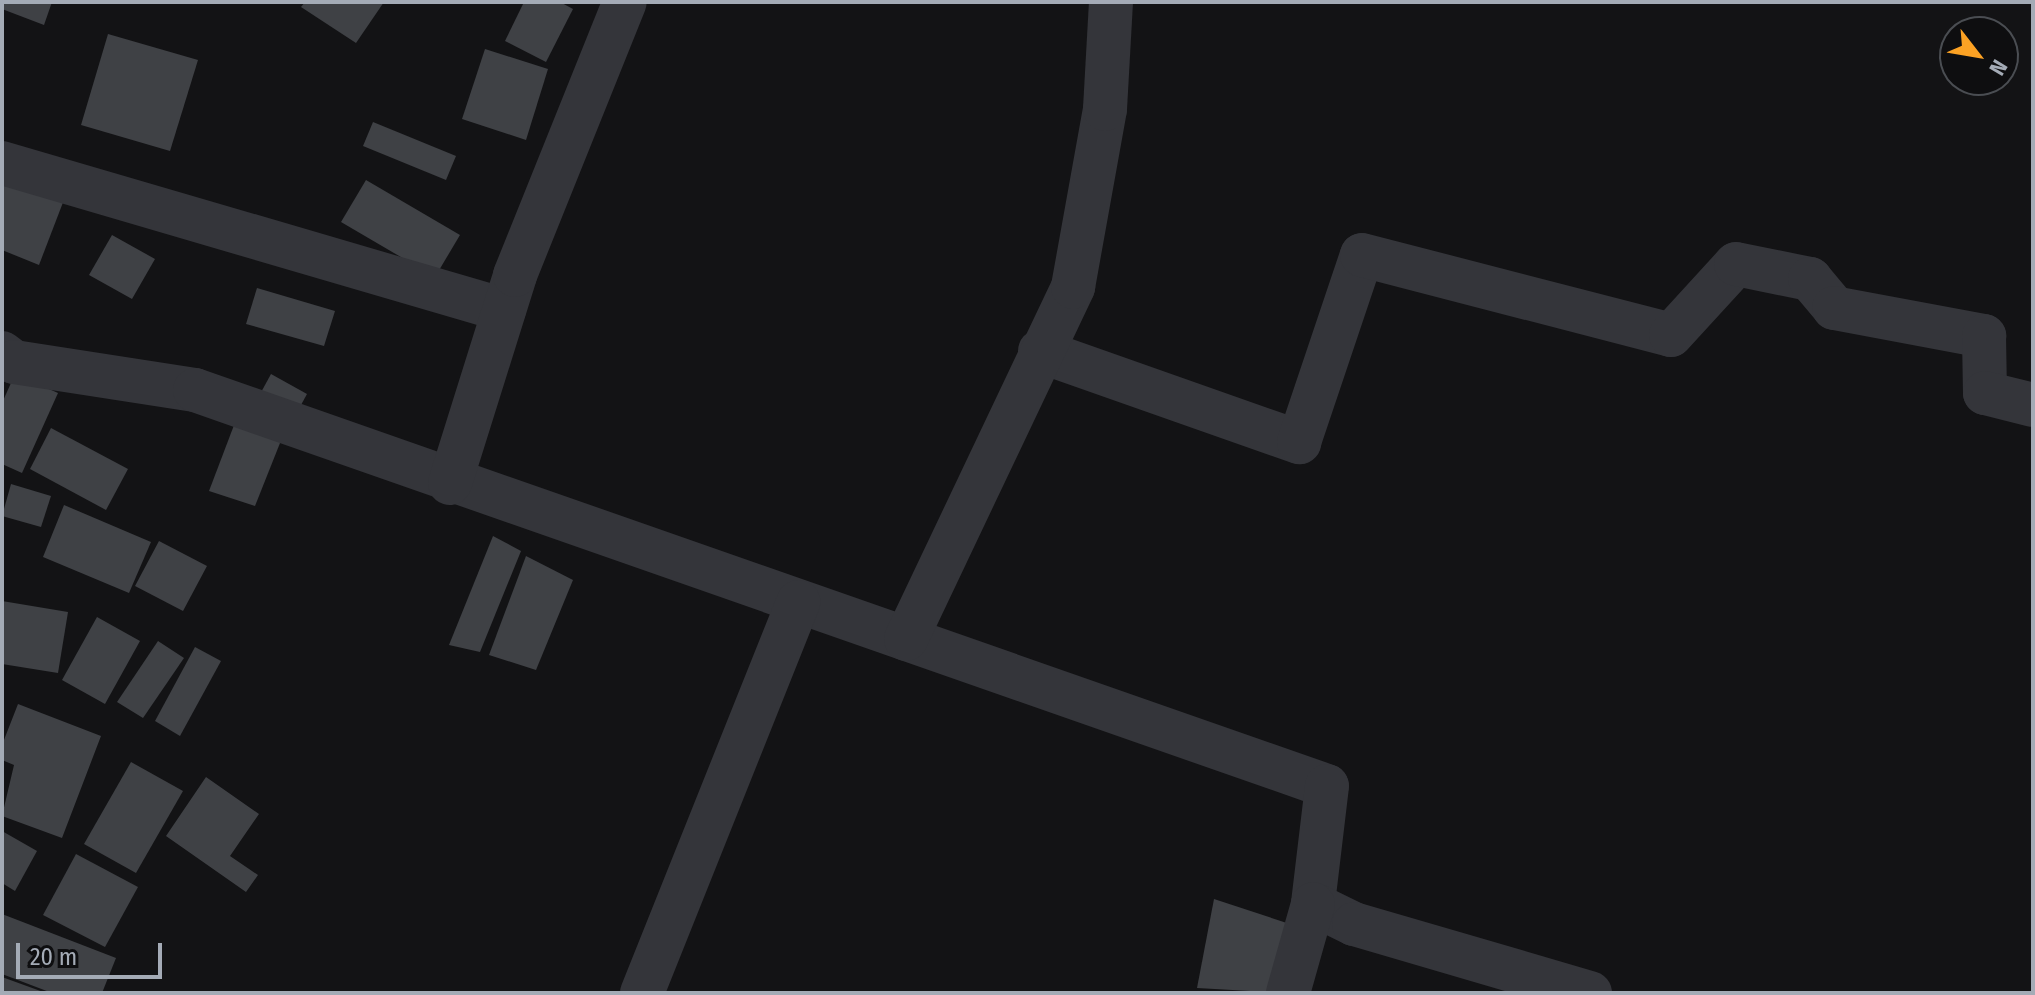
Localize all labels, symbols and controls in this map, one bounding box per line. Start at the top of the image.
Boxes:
north arrow [1939,16,2019,96]
text: N [1983,55,2013,80]
scale bar [20,927,166,977]
text: 20 m [30,943,77,971]

